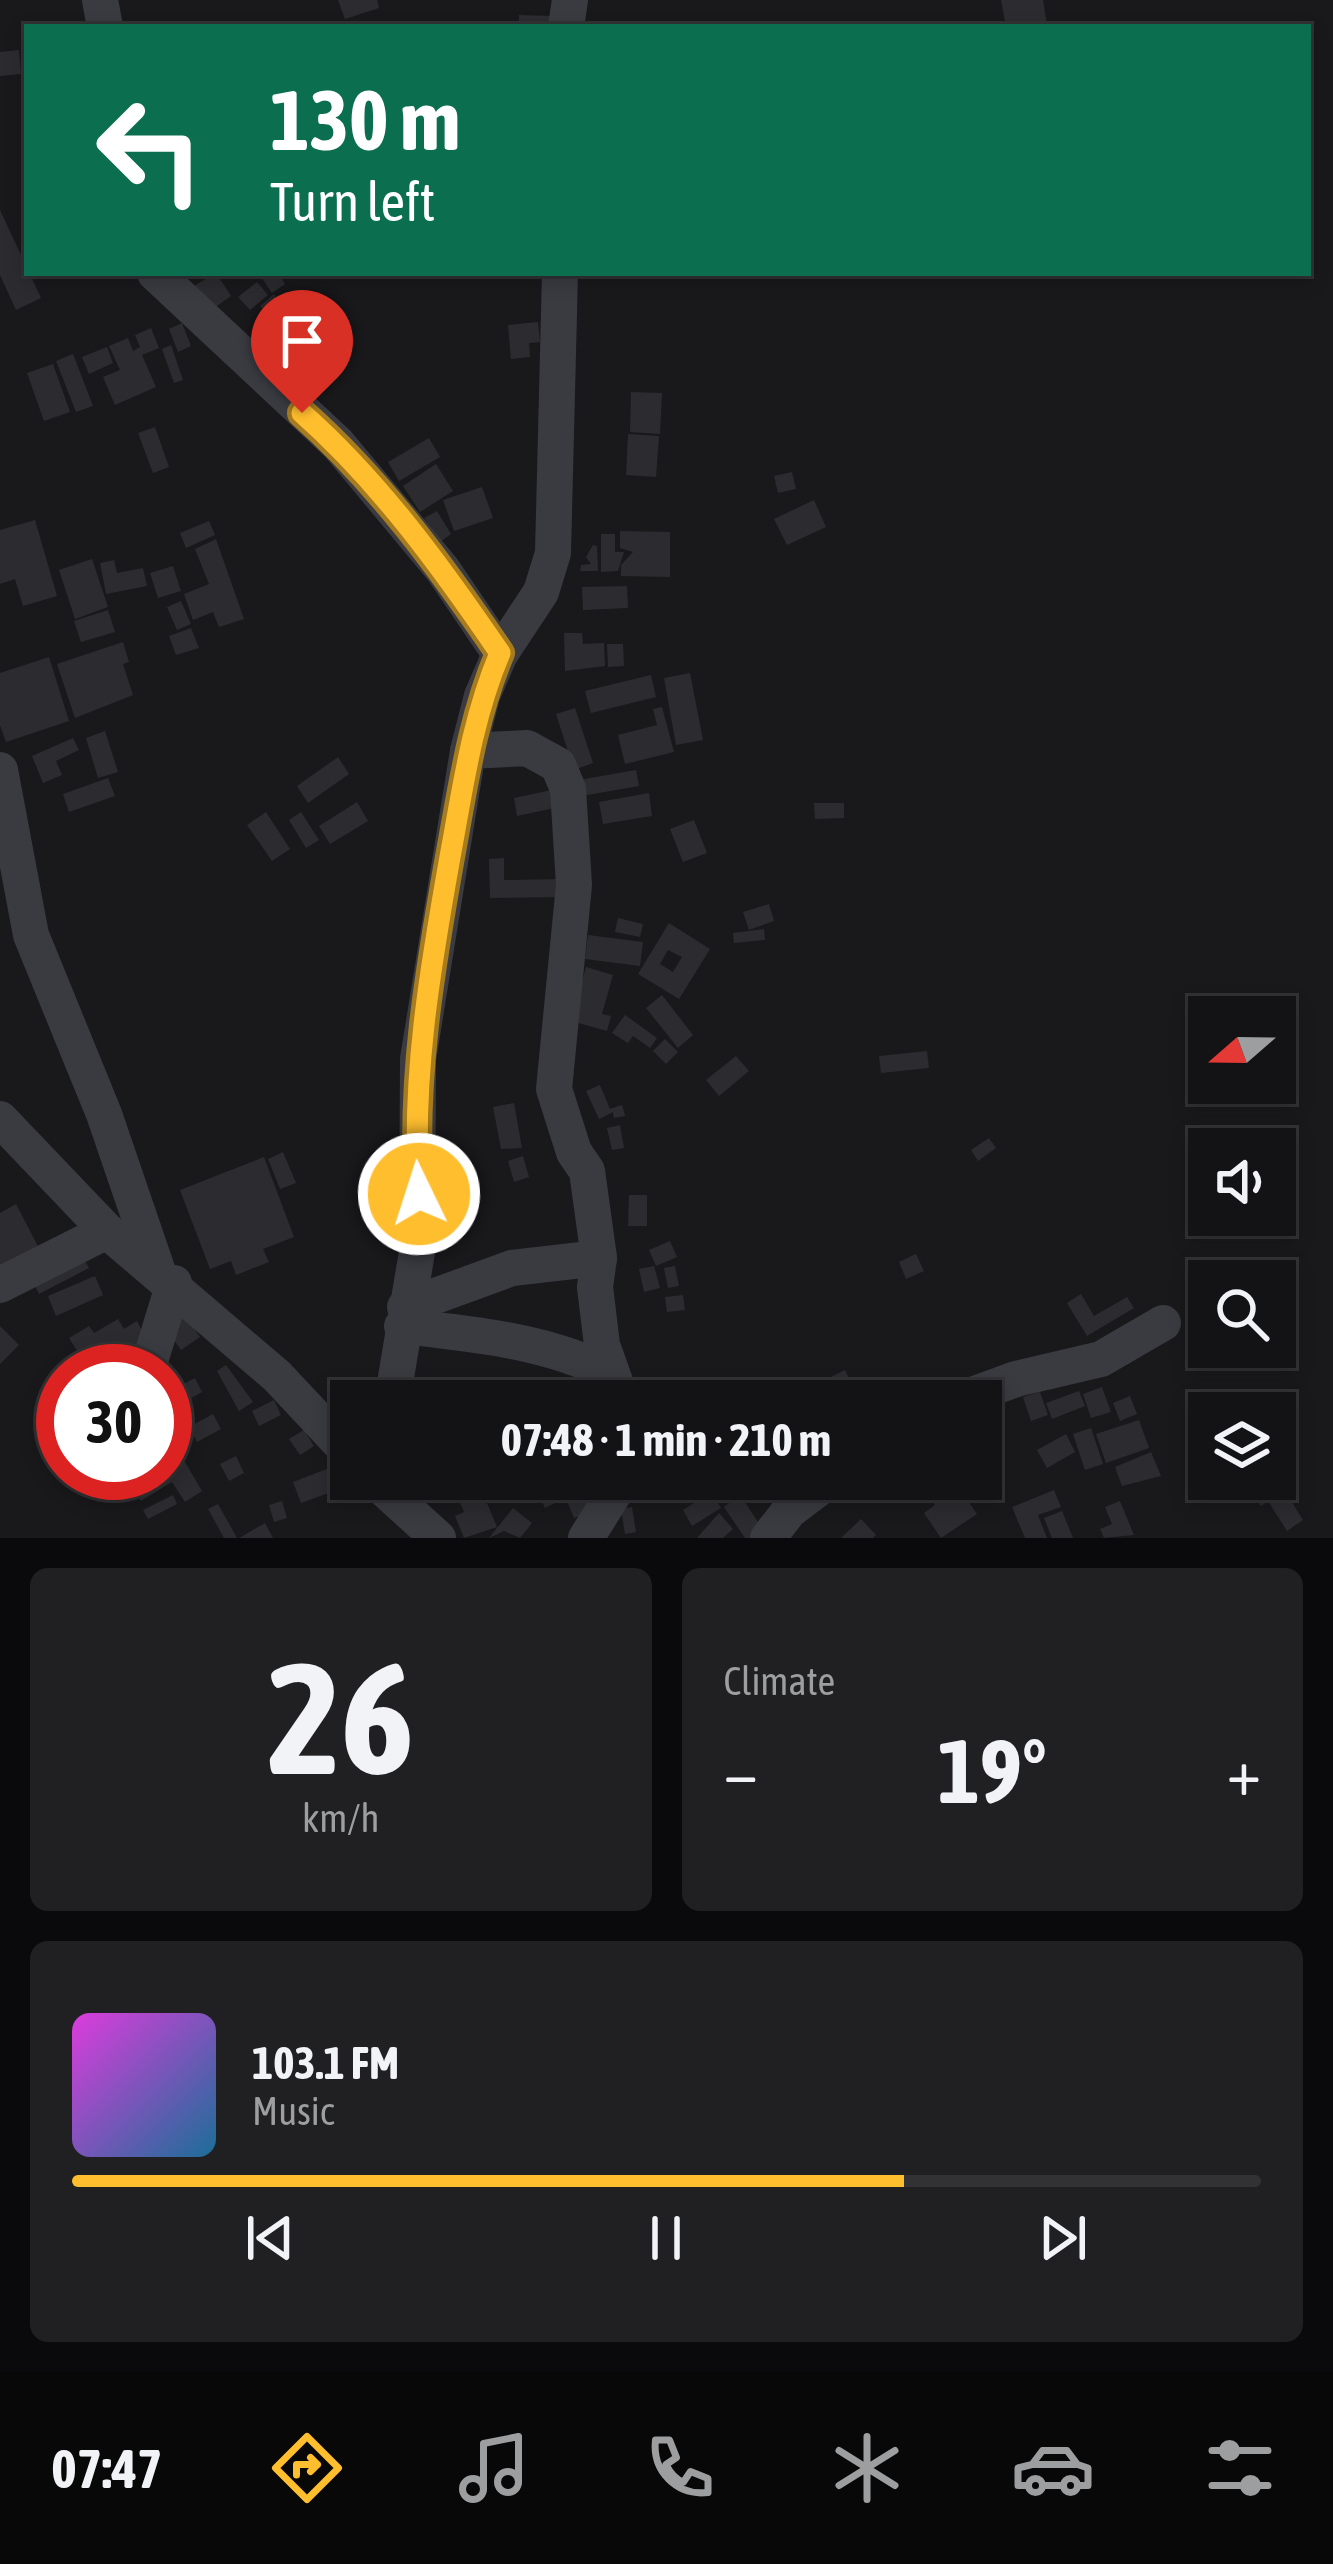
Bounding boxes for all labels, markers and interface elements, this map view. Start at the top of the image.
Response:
icon: left [72,72,228,228]
text: 130 m [270,72,460,168]
text: Turn left [270,171,435,232]
pin [251,290,353,413]
icon: arrive [269,308,335,374]
north arrow [1188,996,1296,1104]
map controls [1188,996,1296,1500]
button: sound [1188,1128,1296,1236]
position arrow [356,1131,482,1257]
button: search [1188,1260,1296,1368]
speed limit sign: 30 [36,1344,192,1500]
button: layers [1188,1392,1296,1500]
text: 07:48 · 1 min · 210 m [501,1414,831,1466]
text: 26 [267,1628,414,1807]
text: Climate [724,1659,835,1703]
text: 19° [938,1719,1047,1822]
text: − [724,1733,758,1809]
text: + [1227,1733,1261,1809]
text: km/h [302,1796,379,1840]
text: 103.1 FM [252,2037,399,2089]
text: Music [252,2089,334,2133]
icon: previous [237,2205,303,2271]
icon: pause [633,2205,699,2271]
icon: next [1030,2205,1096,2271]
icon: directions [265,2426,349,2510]
icon: music [452,2426,536,2510]
icon: phone [638,2426,722,2510]
icon: climate [825,2426,909,2510]
icon: car [1011,2426,1095,2510]
icon: filters [1198,2426,1282,2510]
text: 07:47 [51,2438,162,2499]

